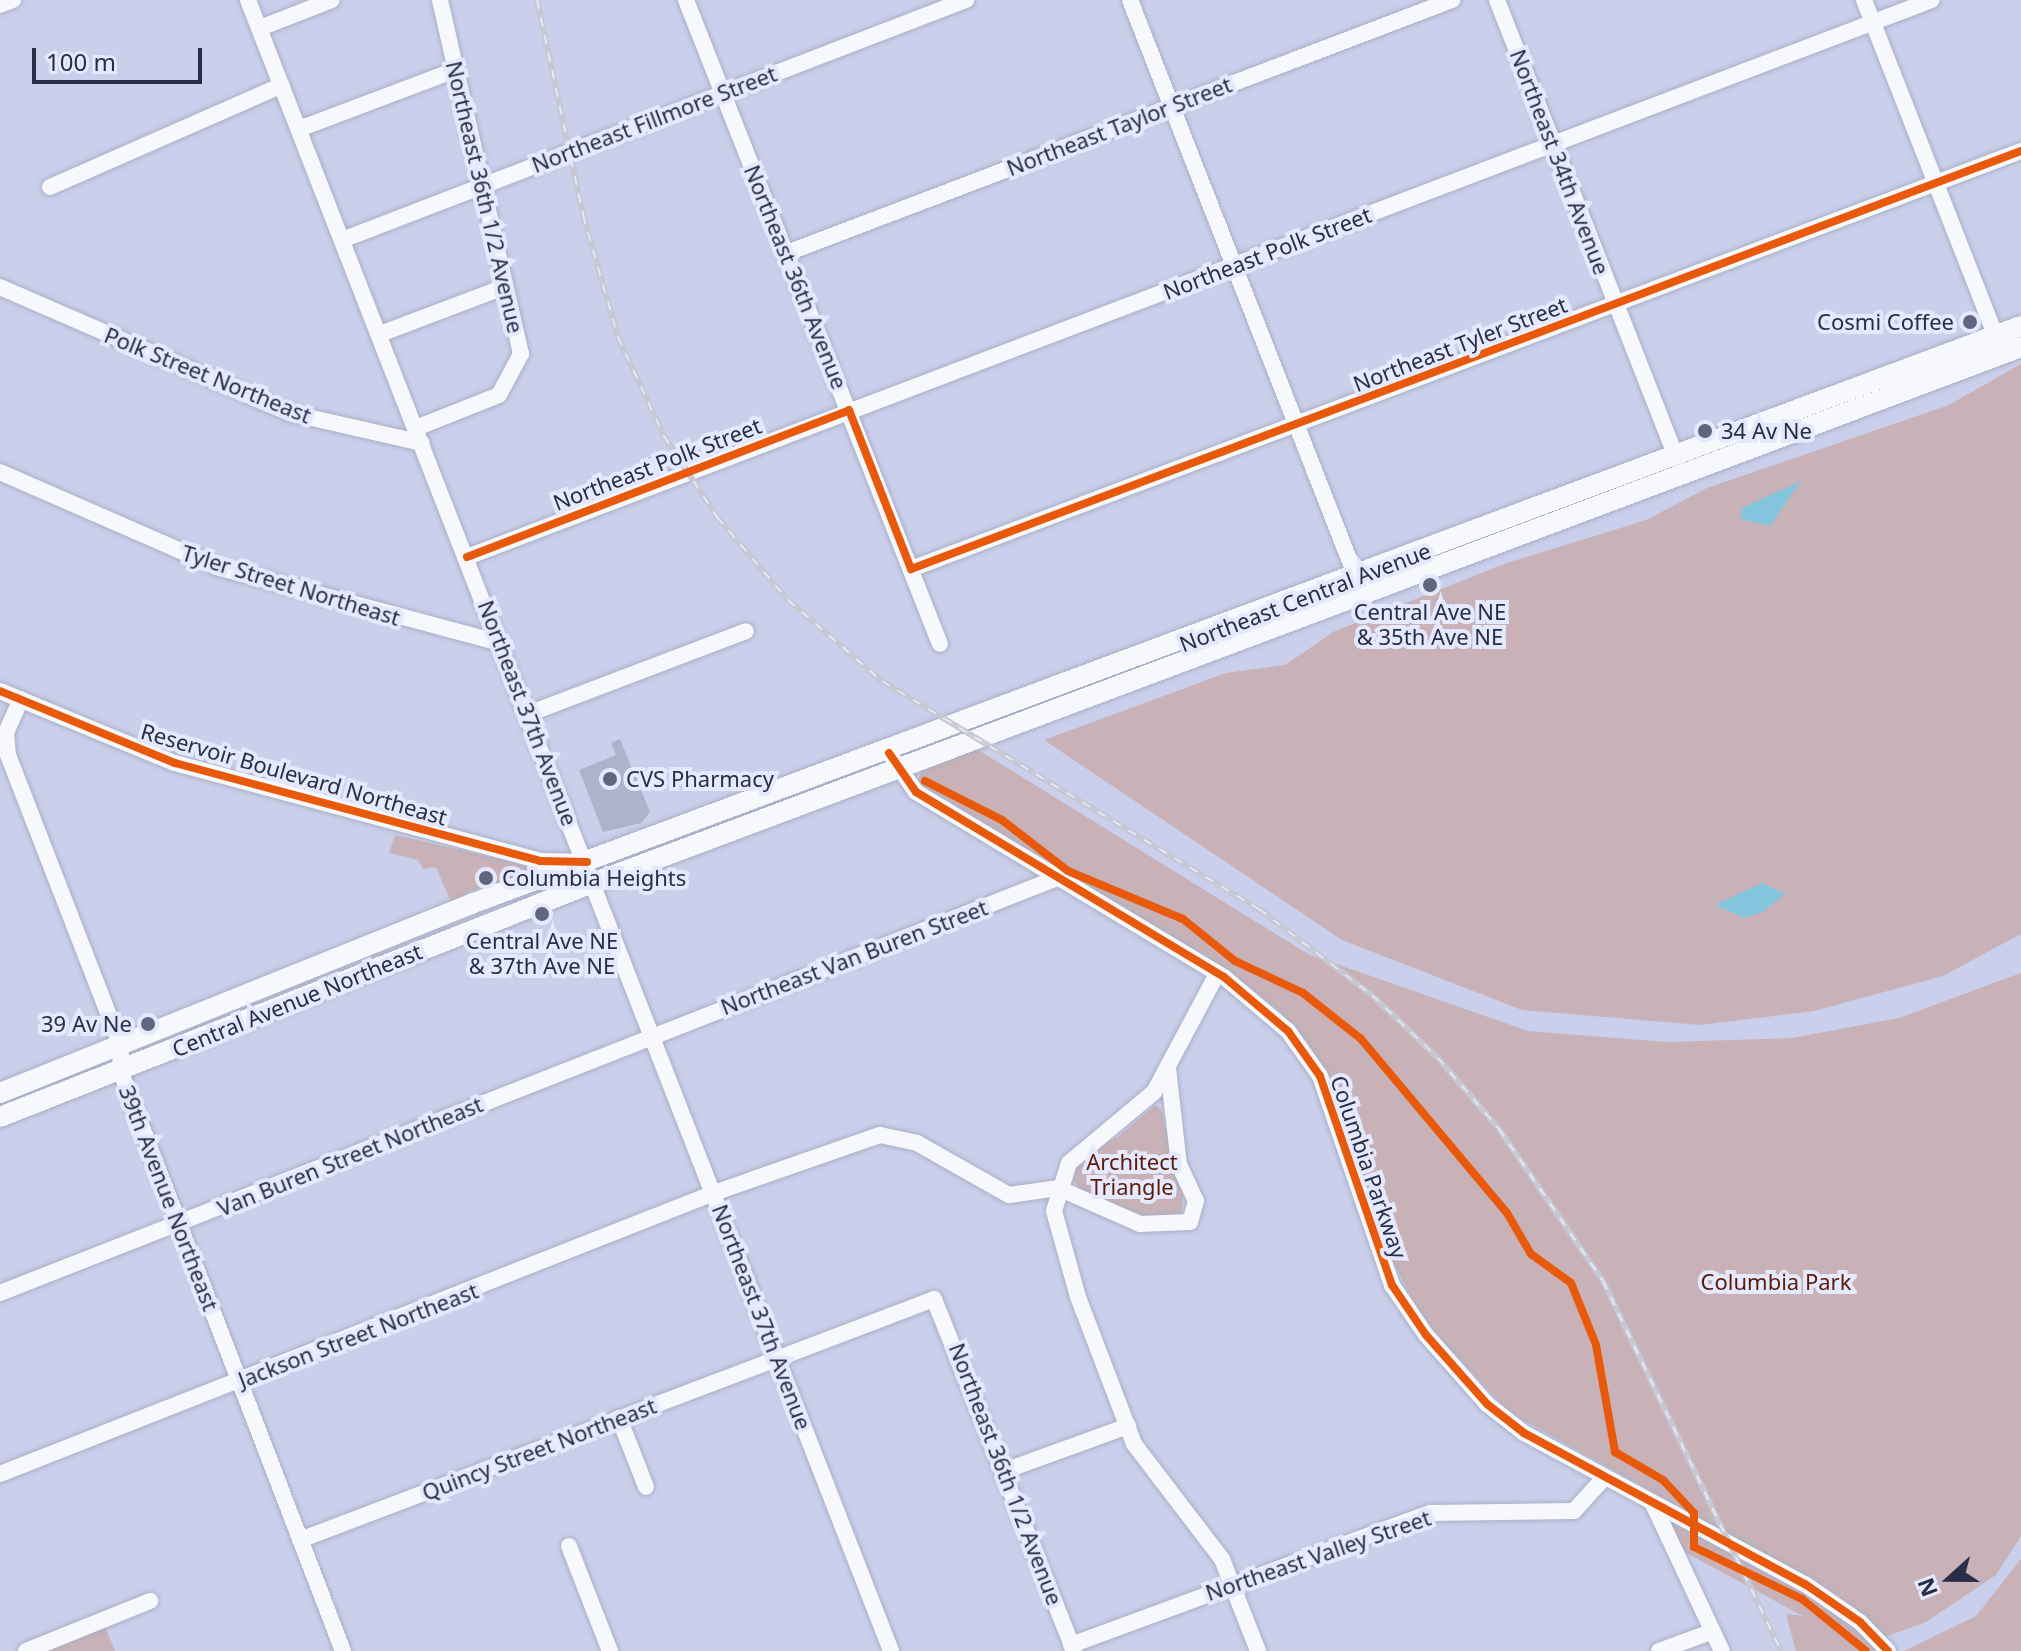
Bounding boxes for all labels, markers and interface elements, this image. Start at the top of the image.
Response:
scale bar [36,32,206,82]
text: 100 m [46,45,116,78]
street label: Northeast 34th Avenue [1505,46,1615,278]
street label: Northeast 36th 1/2 Avenue [441,58,529,336]
street label: Northeast Fillmore Street [528,60,780,178]
street label: Northeast Taylor Street [1003,71,1235,181]
street label: Northeast 36th Avenue [739,161,853,393]
street label: Northeast Polk Street [1159,201,1375,305]
street label: Northeast Tyler Street [1349,291,1571,397]
place label: Cosmi Coffee [1817,309,1954,335]
marker: Cosmi Coffee [1961,313,1979,331]
street label: Polk Street Northeast [101,321,315,429]
street label: Northeast Polk Street [549,412,765,516]
place label: 34 Av Ne [1721,418,1812,444]
marker: 34 Av Ne [1696,422,1714,440]
street label: Northeast Central Avenue [1176,537,1434,657]
street label: Tyler Street Northeast [179,539,403,631]
marker: Central Ave NE & 35th Ave NE [1421,576,1439,594]
street label: Northeast 37th Avenue [473,597,583,829]
place label: Central Ave NE & 35th Ave NE [1354,598,1506,650]
street label: Reservoir Boulevard Northeast [138,718,450,830]
place label: CVS Pharmacy [626,766,774,792]
marker: CVS Pharmacy [601,770,619,788]
place label: Columbia Heights [502,865,686,891]
marker: Columbia Heights [477,869,495,887]
street label: Northeast Van Buren Street [717,894,991,1020]
marker: Central Ave NE & 37th Ave NE [533,905,551,923]
place label: Central Ave NE & 37th Ave NE [466,927,618,978]
street label: Central Avenue Northeast [168,938,426,1062]
place label: 39 Av Ne [41,1011,132,1037]
marker: 39 Av Ne [139,1015,157,1033]
street label: Columbia Parkway [1325,1072,1413,1262]
street label: 39th Avenue Northeast [114,1082,224,1314]
street label: Van Buren Street Northeast [214,1091,486,1221]
park label: Architect Triangle [1086,1148,1178,1200]
street label: Northeast 37th Avenue [707,1201,817,1433]
park label: Columbia Park [1701,1269,1851,1295]
street label: Jackson Street Northeast [234,1277,482,1393]
street label: Northeast 36th 1/2 Avenue [944,1339,1068,1609]
street label: Quincy Street Northeast [418,1392,660,1506]
street label: Northeast Valley Street [1202,1504,1434,1606]
north arrow [1909,1539,1989,1619]
text: N [1909,1574,1944,1601]

